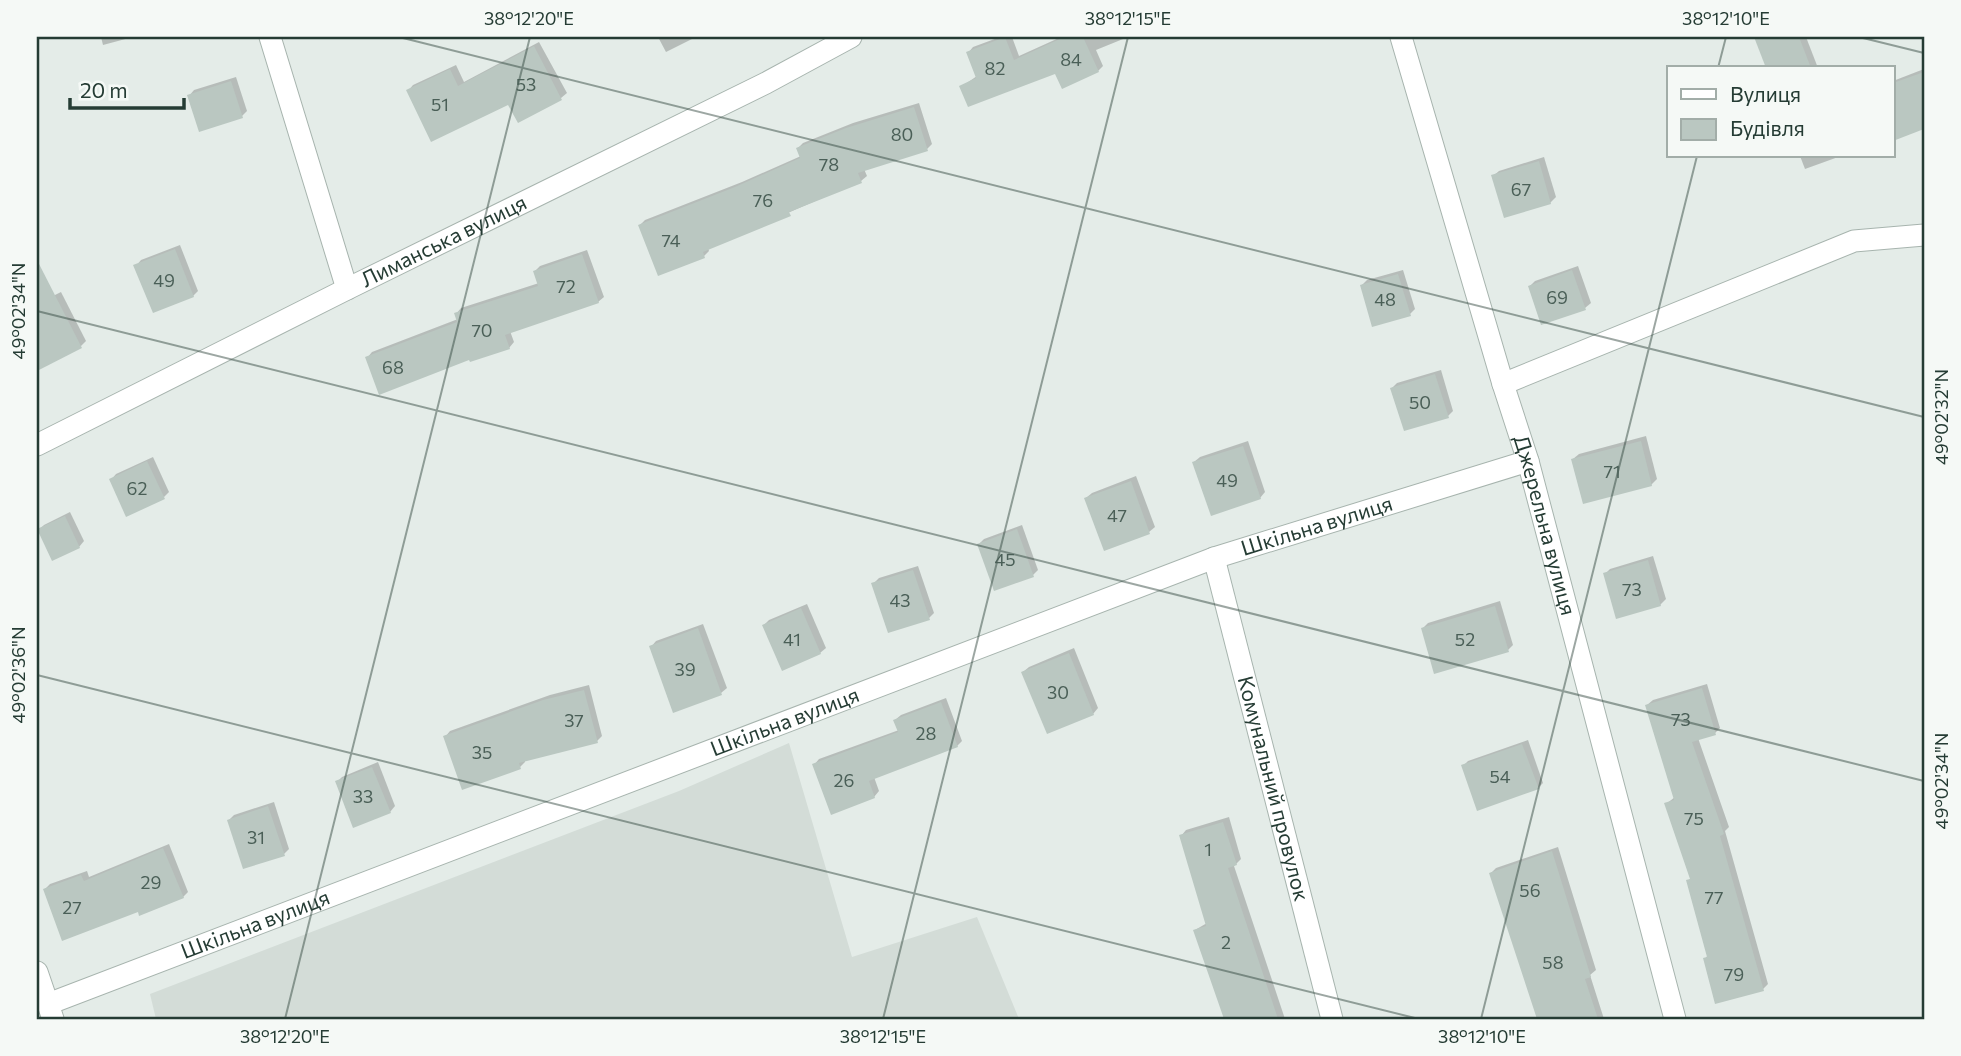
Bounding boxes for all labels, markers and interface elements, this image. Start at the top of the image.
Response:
text: 38°12'20"E [484,7,574,29]
text: 38°12'15"E [1085,7,1171,29]
text: 38°12'10"E [1682,7,1770,29]
house number: 84 [1060,48,1082,70]
house number: 82 [985,57,1005,79]
scale bar [70,66,184,110]
legend [1667,66,1895,158]
house number: 53 [516,73,536,95]
text: 20 m [80,77,128,102]
text: Вулиця [1730,81,1801,106]
house number: 51 [431,93,449,115]
text: Будівля [1730,115,1805,140]
house number: 80 [891,123,913,145]
house number: 78 [819,153,839,175]
house number: 67 [1511,178,1531,200]
street label: Лиманська вулиця [356,189,530,291]
house number: 76 [753,189,773,211]
house number: 74 [661,229,681,251]
text: 49°02'34"N [7,263,29,359]
house number: 49 [153,269,175,291]
house number: 72 [556,275,576,297]
house number: 69 [1546,286,1568,308]
house number: 48 [1374,288,1396,310]
house number: 70 [471,319,493,341]
house number: 68 [382,356,404,378]
text: 49°02'32"N [1930,369,1952,465]
house number: 50 [1409,391,1431,413]
street label: Джерельна вулиця [1509,432,1582,618]
house number: 71 [1603,460,1621,482]
house number: 49 [1216,469,1238,491]
house number: 62 [127,477,147,499]
street label: Шкільна вулиця [1238,490,1395,560]
house number: 47 [1107,504,1127,526]
house number: 45 [994,548,1016,570]
house number: 73 [1622,578,1642,600]
house number: 43 [889,589,911,611]
text: 49°02'36"N [7,627,29,723]
house number: 41 [783,628,801,650]
house number: 52 [1455,628,1475,650]
house number: 39 [674,658,696,680]
street label: Комунальний провулок [1234,673,1315,903]
street label: Шкільна вулиця [707,681,862,760]
house number: 30 [1047,681,1069,703]
house number: 73 [1671,708,1691,730]
house number: 37 [564,709,584,731]
house number: 28 [916,722,937,744]
text: 49°02'34"N [1930,733,1952,829]
house number: 35 [472,741,492,763]
house number: 54 [1489,765,1511,787]
house number: 26 [834,769,854,791]
house number: 33 [353,785,373,807]
house number: 75 [1684,807,1704,829]
house number: 31 [247,826,265,848]
house number: 1 [1204,838,1212,860]
house number: 29 [141,871,161,893]
house number: 56 [1519,879,1541,901]
street label: Шкільна вулиця [177,884,333,963]
house number: 77 [1704,886,1724,908]
house number: 27 [62,896,82,918]
house number: 2 [1221,931,1231,953]
house number: 58 [1542,951,1564,973]
house number: 79 [1724,963,1744,985]
text: 38°12'20"E [240,1025,330,1047]
text: 38°12'15"E [840,1025,926,1047]
text: 38°12'10"E [1438,1025,1526,1047]

